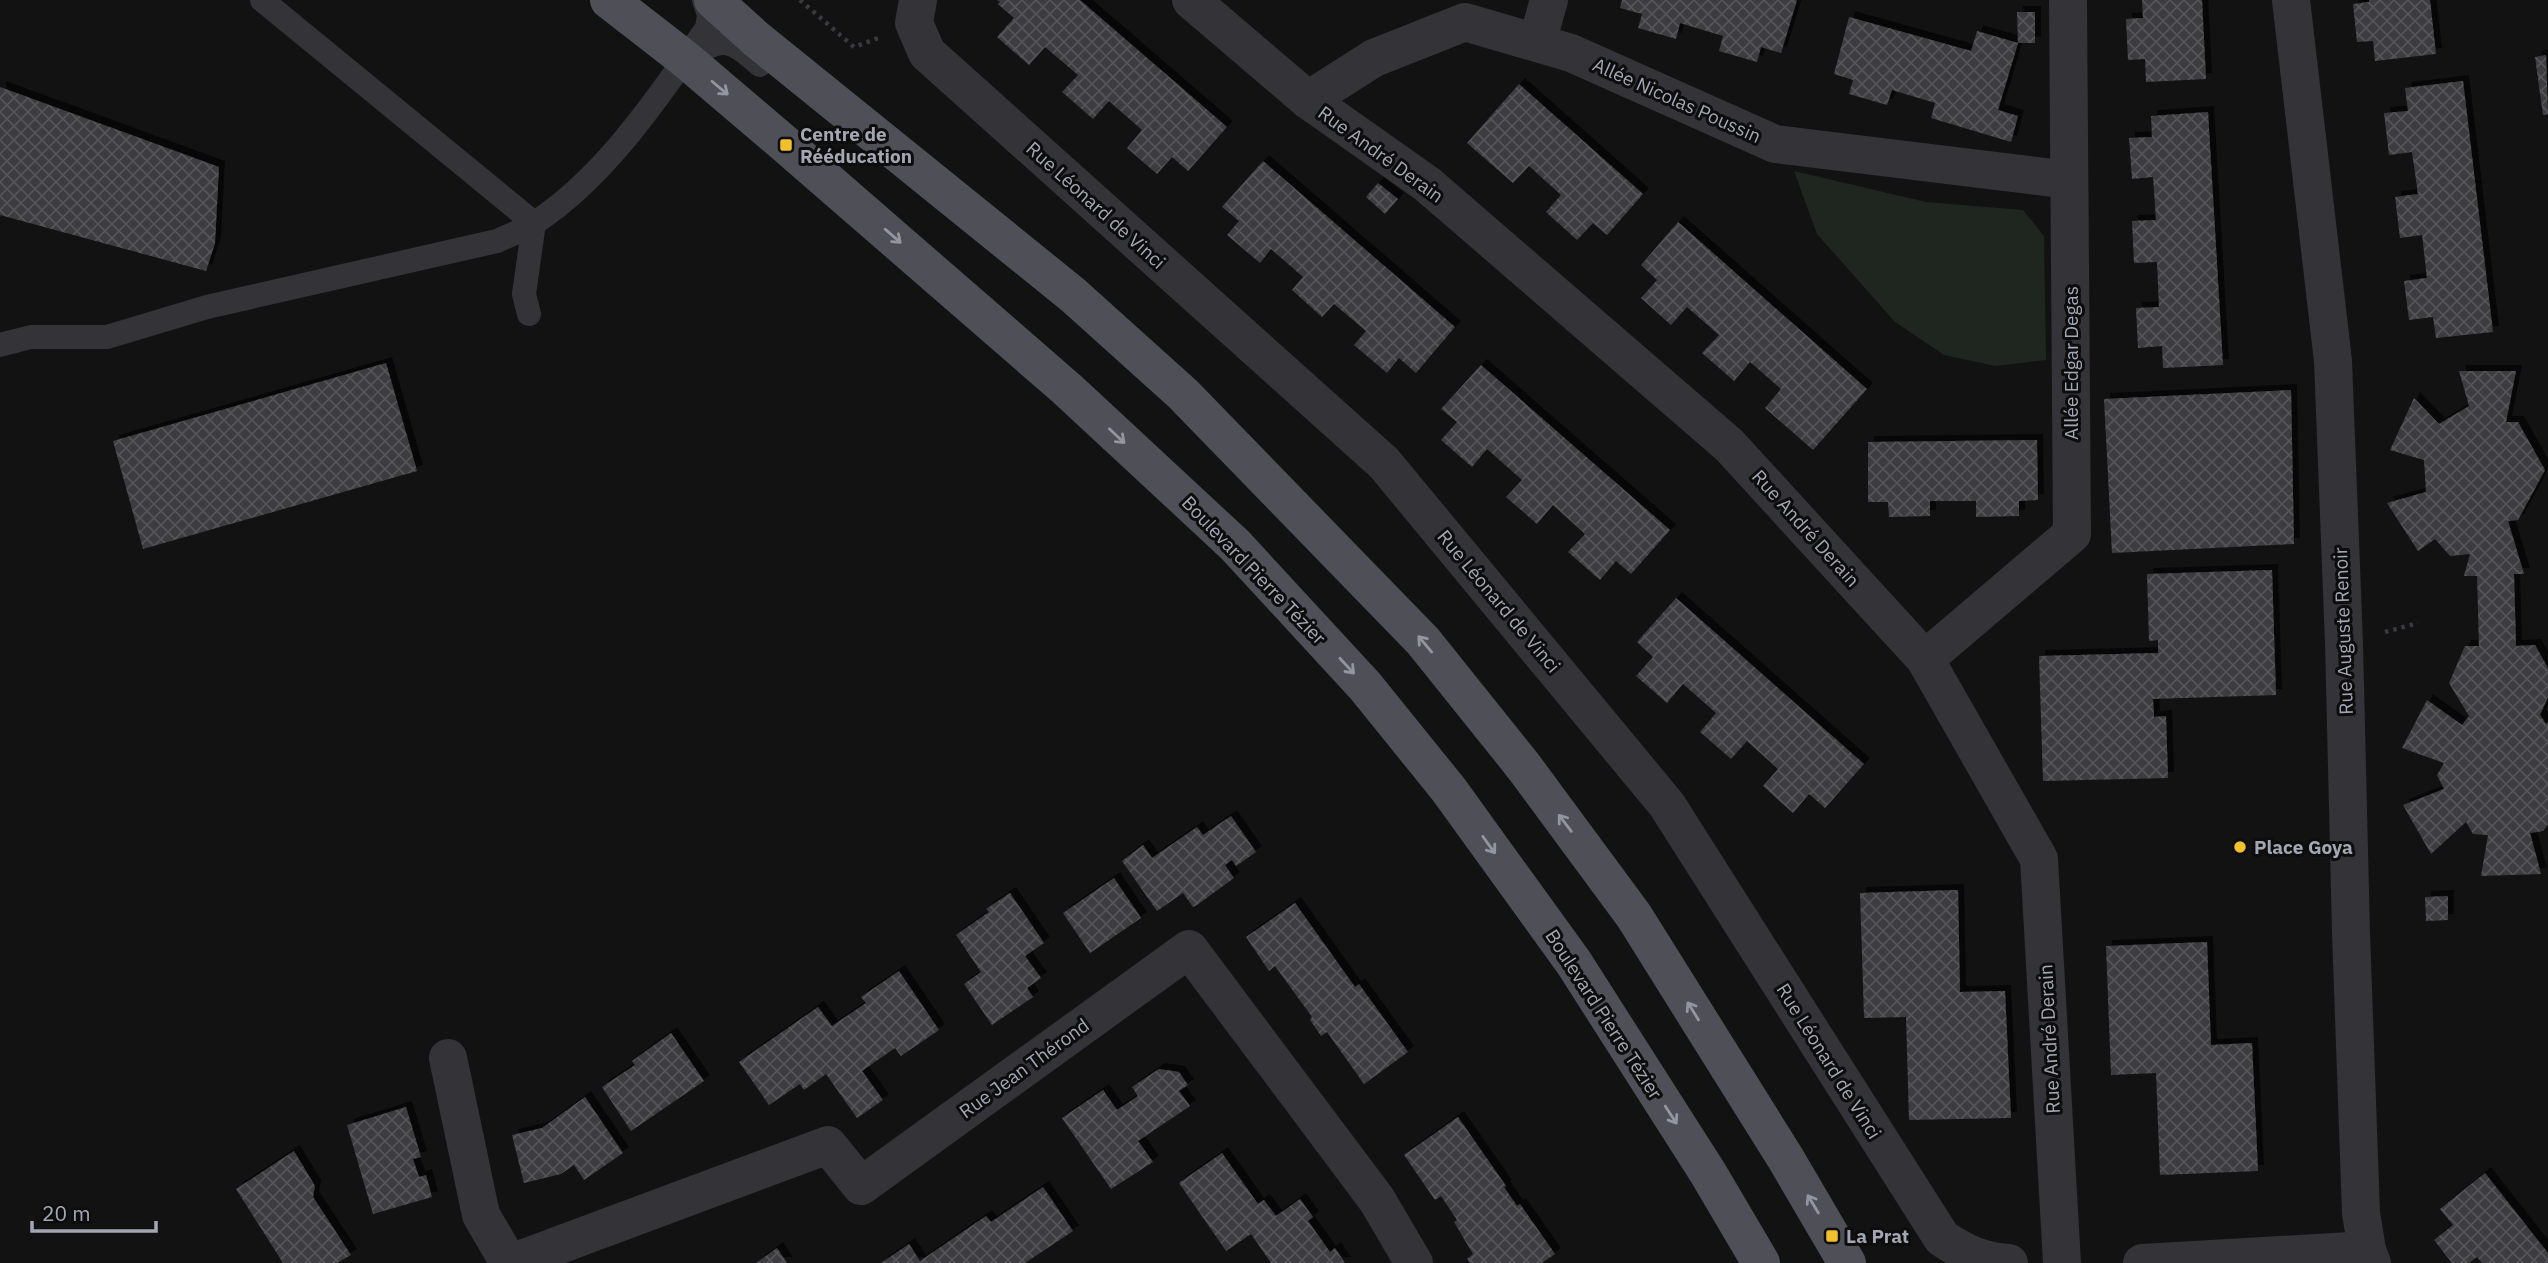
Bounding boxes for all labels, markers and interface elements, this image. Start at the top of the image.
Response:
street label: Allée Nicolas Poussin [1589,52,1765,148]
one-way arrow [710,81,728,96]
street label: Rue André Derain [1314,100,1448,208]
place label: Centre de Rééducation [800,122,912,168]
street label: Rue Léonard de Vinci [1021,136,1171,274]
marker: Centre de Rééducation [778,137,794,153]
one-way arrow [883,228,901,244]
street label: Allée Edgar Degas [2059,286,2083,440]
one-way arrow [1108,427,1125,444]
street label: Rue André Derain [1747,464,1865,592]
street label: Boulevard Pierre Tézier [1177,491,1331,649]
street label: Rue Léonard de Vinci [1432,525,1566,677]
street label: Rue Auguste Renoir [2328,547,2358,715]
one-way arrow [1417,635,1433,653]
one-way arrow [1338,657,1355,674]
one-way arrow [1558,814,1572,833]
one-way arrow [1481,835,1496,854]
place label: Place Goya [2254,835,2353,859]
marker: Place Goya [2232,839,2248,855]
street label: Boulevard Pierre Tézier [1540,925,1668,1103]
street label: Rue André Derain [2033,964,2065,1114]
street label: Rue Léonard de Vinci [1771,979,1887,1143]
one-way arrow [1686,1001,1700,1021]
street label: Rue Jean Thérond [954,1013,1094,1123]
one-way arrow [1664,1104,1678,1124]
scale bar [32,1190,156,1234]
one-way arrow [1806,1195,1820,1215]
text: 20 m [42,1199,91,1227]
place label: La Prat [1846,1224,1909,1248]
marker: La Prat [1824,1228,1840,1244]

